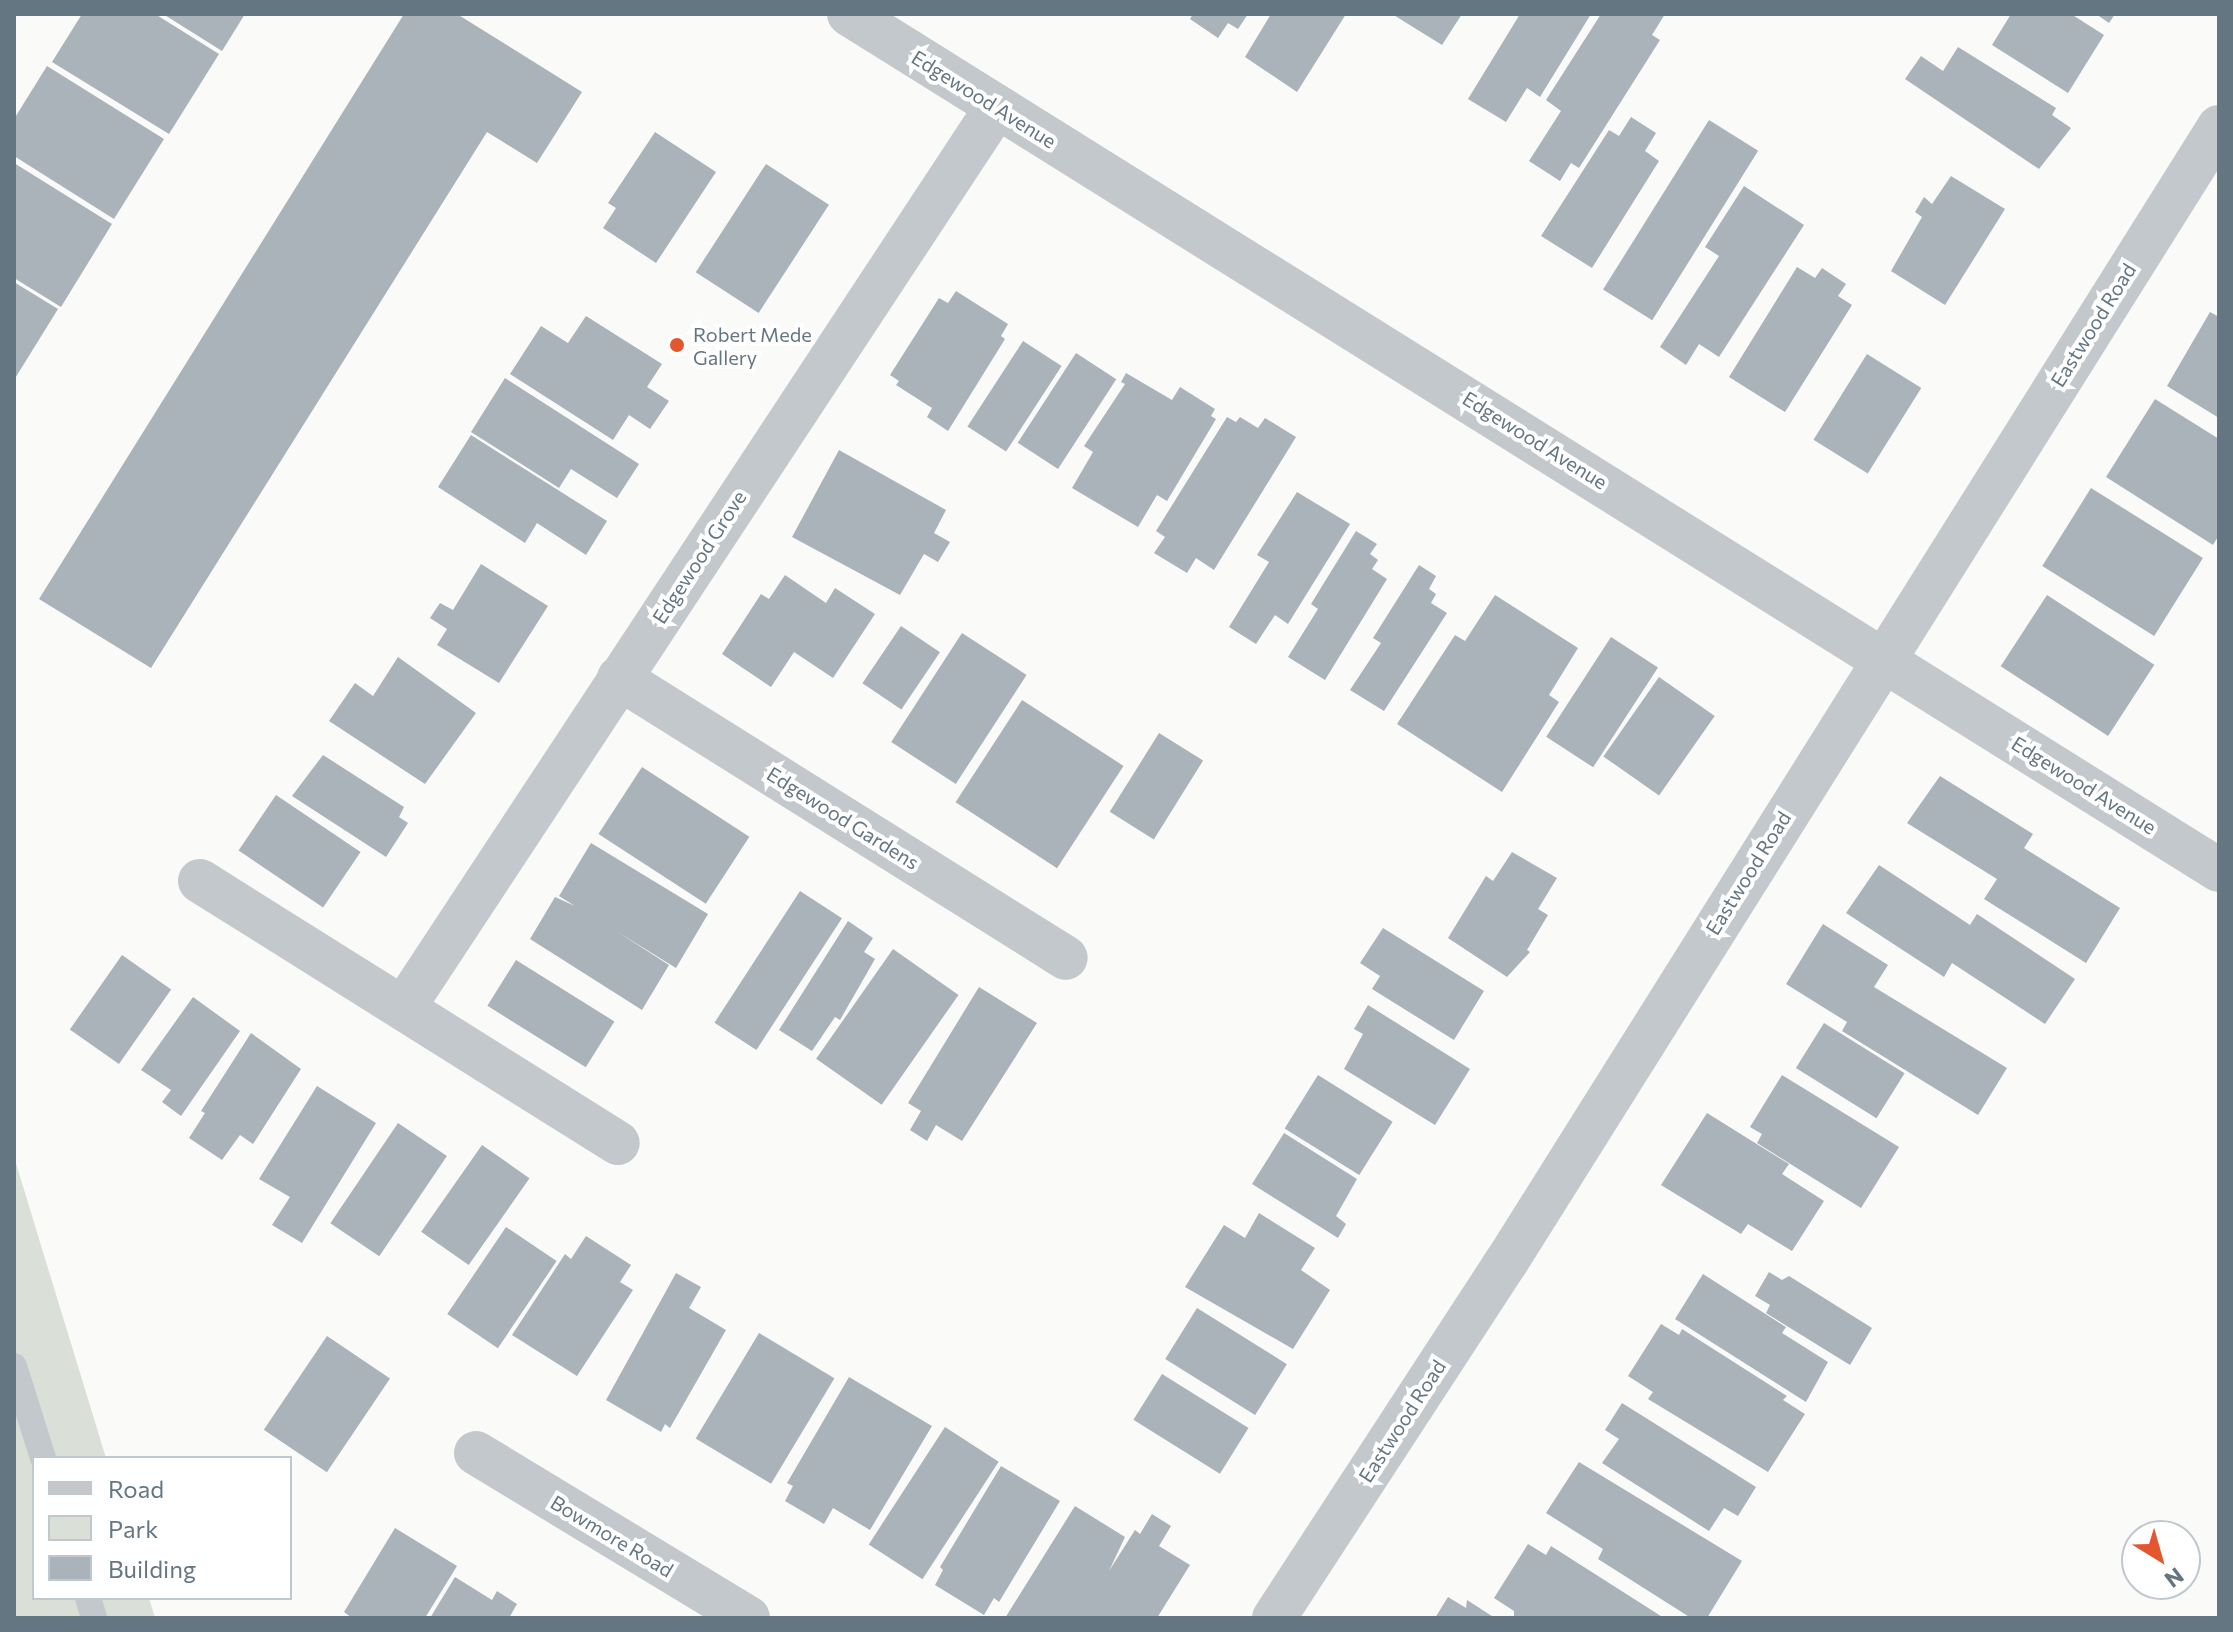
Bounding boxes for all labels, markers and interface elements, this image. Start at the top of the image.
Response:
street label: Edgewood Avenue [907,45,1061,153]
street label: Eastwood Road [2045,259,2141,391]
place label: Robert Mede Gallery [693,322,812,369]
marker: Robert Mede Gallery [668,336,686,354]
street label: Edgewood Avenue [1458,386,1612,494]
street label: Edgewood Grove [647,486,751,628]
street label: Edgewood Avenue [2007,731,2161,839]
street label: Edgewood Gardens [763,762,923,874]
street label: Eastwood Road [1700,807,1796,939]
street label: Eastwood Road [1353,1355,1451,1487]
legend [32,1456,292,1600]
text: Road [108,1474,164,1503]
street label: Bowmore Road [546,1490,678,1582]
text: Park [108,1514,158,1543]
north arrow [2121,1520,2201,1600]
text: Building [108,1554,196,1583]
text: N [2160,1562,2189,1594]

